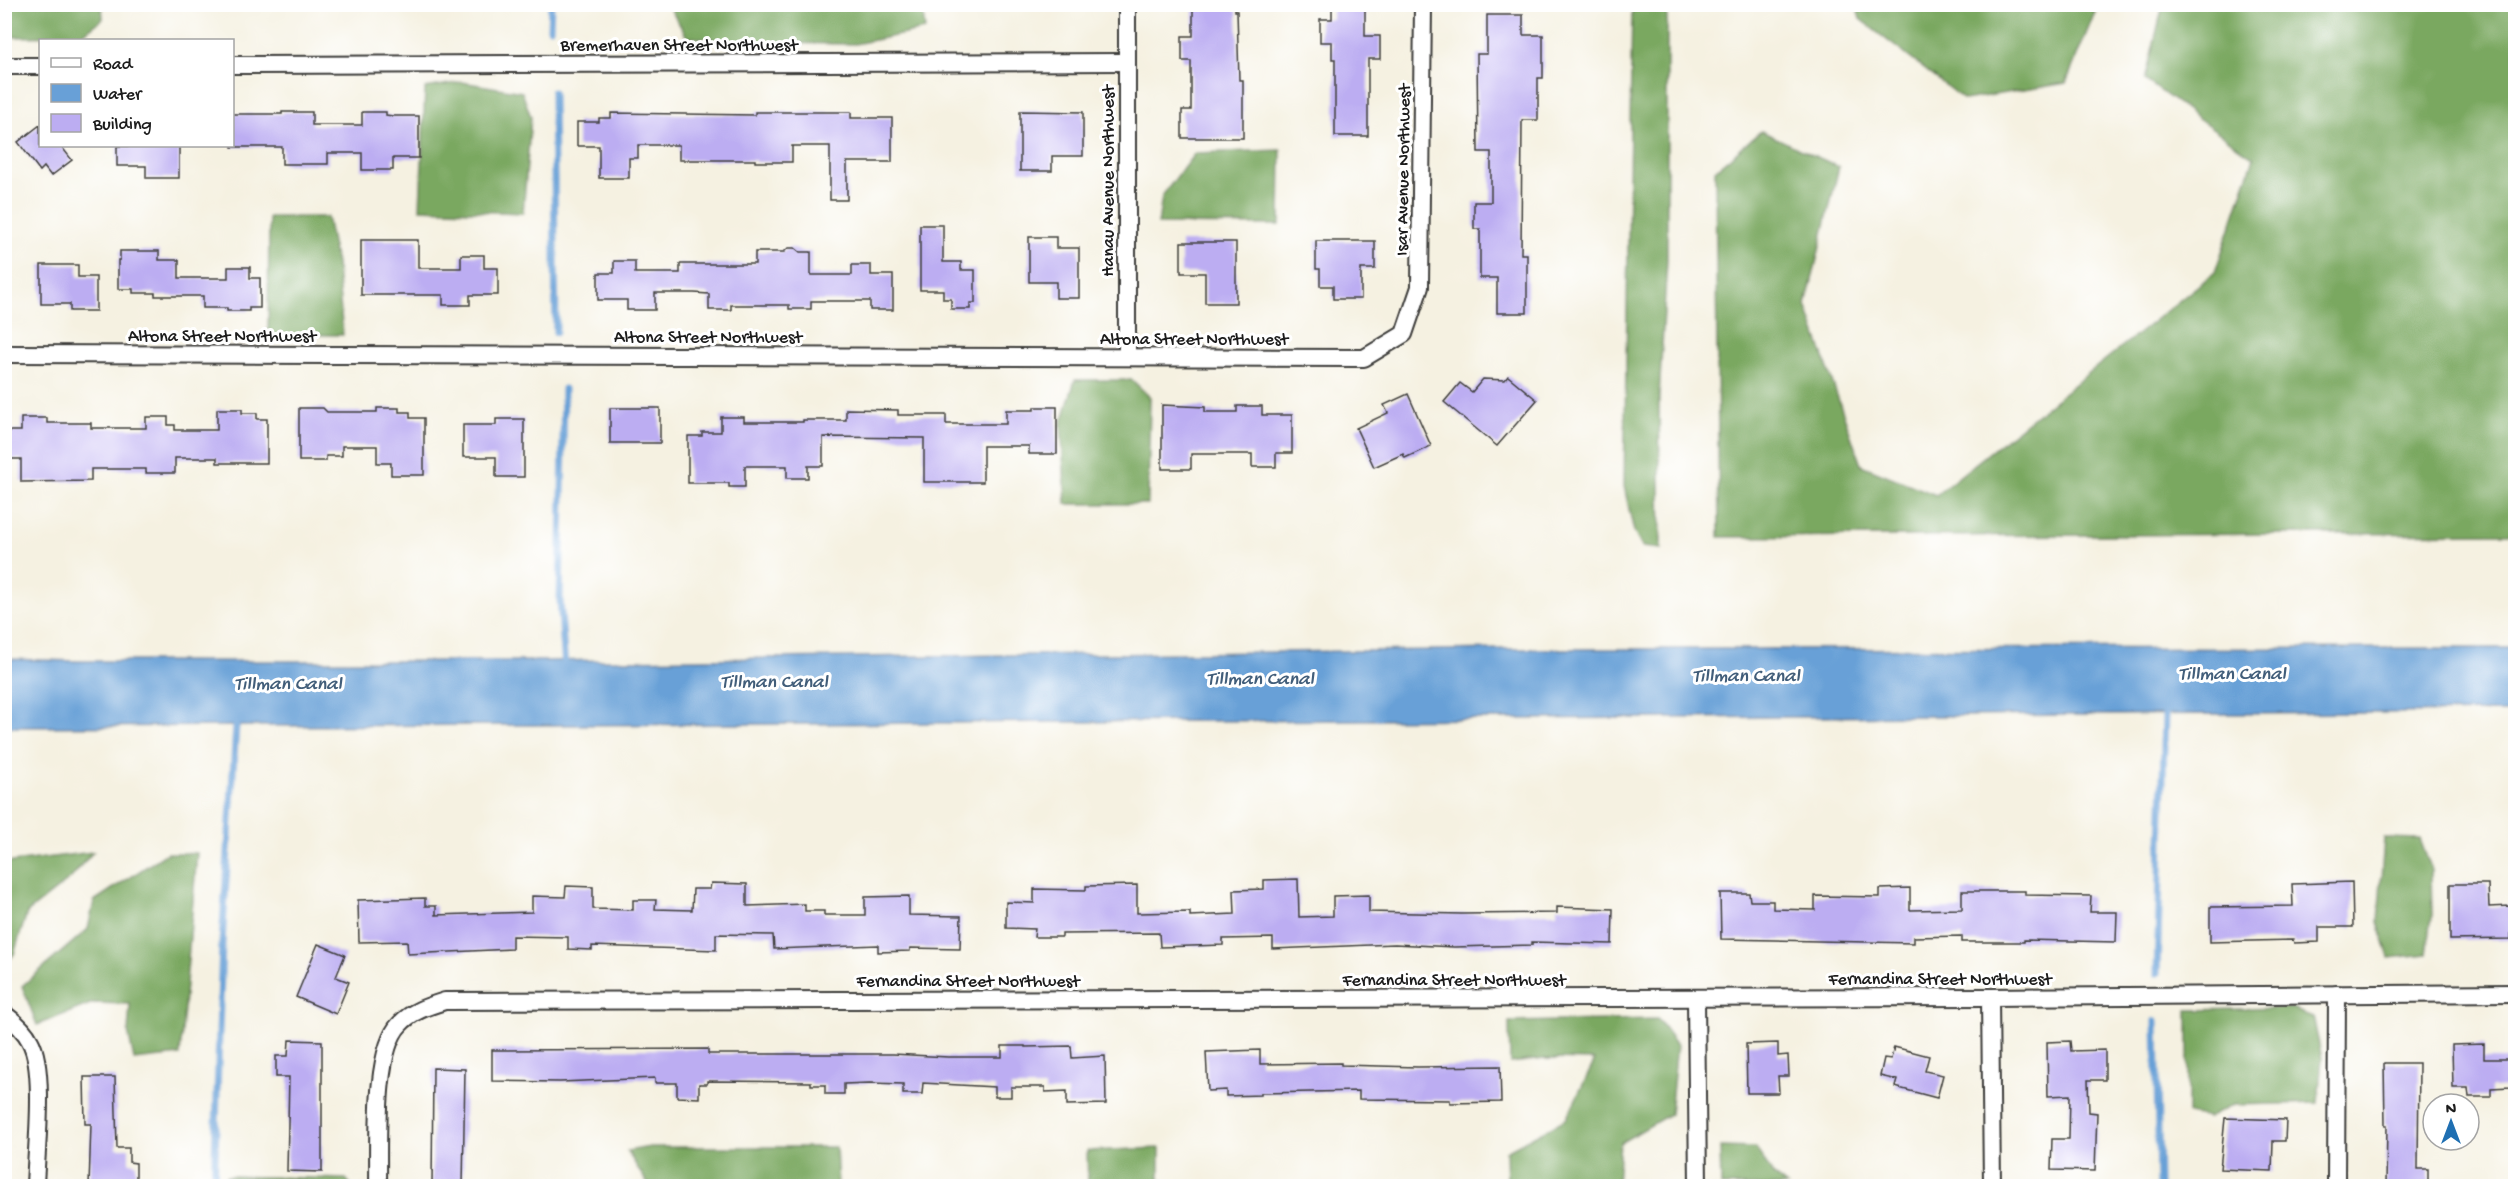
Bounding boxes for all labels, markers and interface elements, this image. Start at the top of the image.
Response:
street label: Bremerhaven Street Northwest [560,36,799,57]
legend [39,39,234,147]
text: Road [93,55,134,76]
street label: Isar Avenue Northwest [1393,82,1417,256]
street label: Hanau Avenue Northwest [1099,84,1120,277]
text: Water [93,85,143,106]
text: Building [92,115,152,136]
street label: Altona Street Northwest [128,327,318,348]
street label: Altona Street Northwest [614,328,804,349]
street label: Altona Street Northwest [1100,330,1290,351]
water label: Tillman Canal [2178,664,2287,687]
water label: Tillman Canal [1692,666,1801,689]
water label: Tillman Canal [1206,669,1315,692]
water label: Tillman Canal [720,672,829,695]
water label: Tillman Canal [234,674,343,697]
street label: Fernandina Street Northwest [1827,970,2053,991]
street label: Fernandina Street Northwest [1341,971,1567,992]
street label: Fernandina Street Northwest [855,972,1081,993]
north arrow [2421,1092,2481,1152]
text: N [2446,1101,2457,1120]

